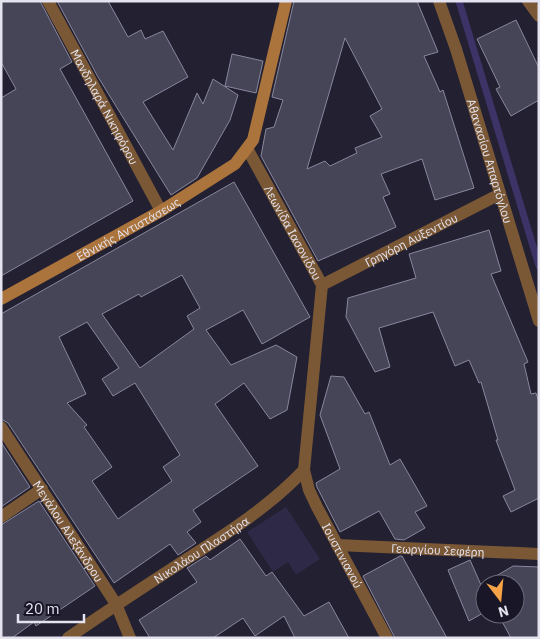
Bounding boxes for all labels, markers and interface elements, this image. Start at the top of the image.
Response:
street label: Μανδηλαρά Νικηφόρου [68,46,142,167]
street label: Αθανασίου Απαρτόγλου [464,97,516,225]
street label: Λεωνίδα Ιασονίδου [261,182,325,282]
street label: Εθνικής Αντιστάσεως [73,194,183,264]
street label: Γρηγόρη Αυξεντίου [362,210,460,269]
street label: Μεγάλου Αλεξάνδρου [30,477,107,585]
street label: Νικολάου Πλαστήρα [151,512,252,586]
street label: Ιουστινιανού [319,520,366,590]
street label: Γεωργίου Σεφέρη [391,540,485,559]
north arrow [475,574,525,624]
scale bar [18,592,84,624]
text: 20 m [25,599,60,618]
text: N [496,601,511,622]

